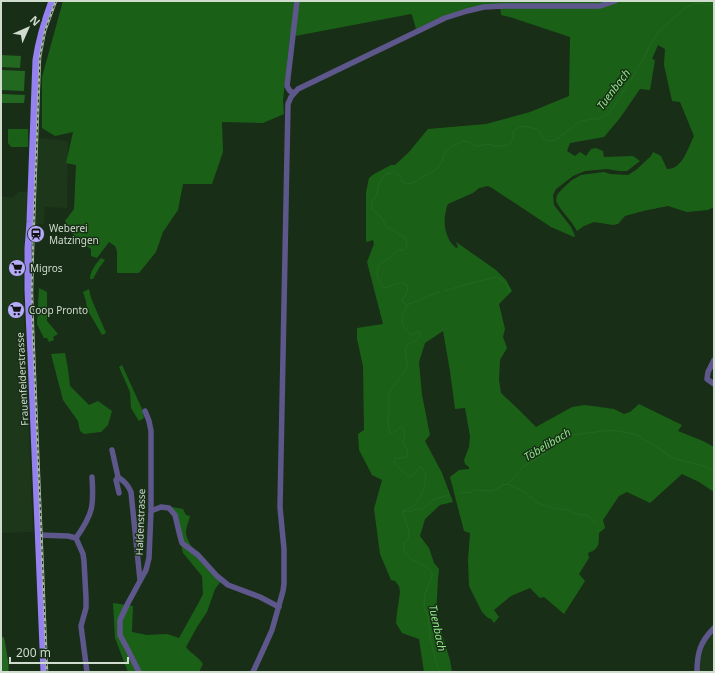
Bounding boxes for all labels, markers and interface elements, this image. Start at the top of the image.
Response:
north arrow [8,8,48,48]
text: N [27,12,44,29]
water label: Tuenbach [593,66,633,112]
place label: Weberei Matzingen [49,221,99,247]
station icon: Weberei Matzingen [26,224,46,244]
supermarket icon: Migros [7,258,27,278]
place label: Migros [30,261,63,275]
supermarket icon: Coop Pronto [6,300,26,320]
place label: Coop Pronto [29,303,88,317]
street label: Frauenfelderstrasse [13,332,31,426]
water label: Töbelibach [521,424,573,464]
street label: Haldenstrasse [132,488,148,556]
water label: Tuenbach [426,603,450,653]
scale bar [10,639,128,665]
text: 200 m [16,644,51,661]

